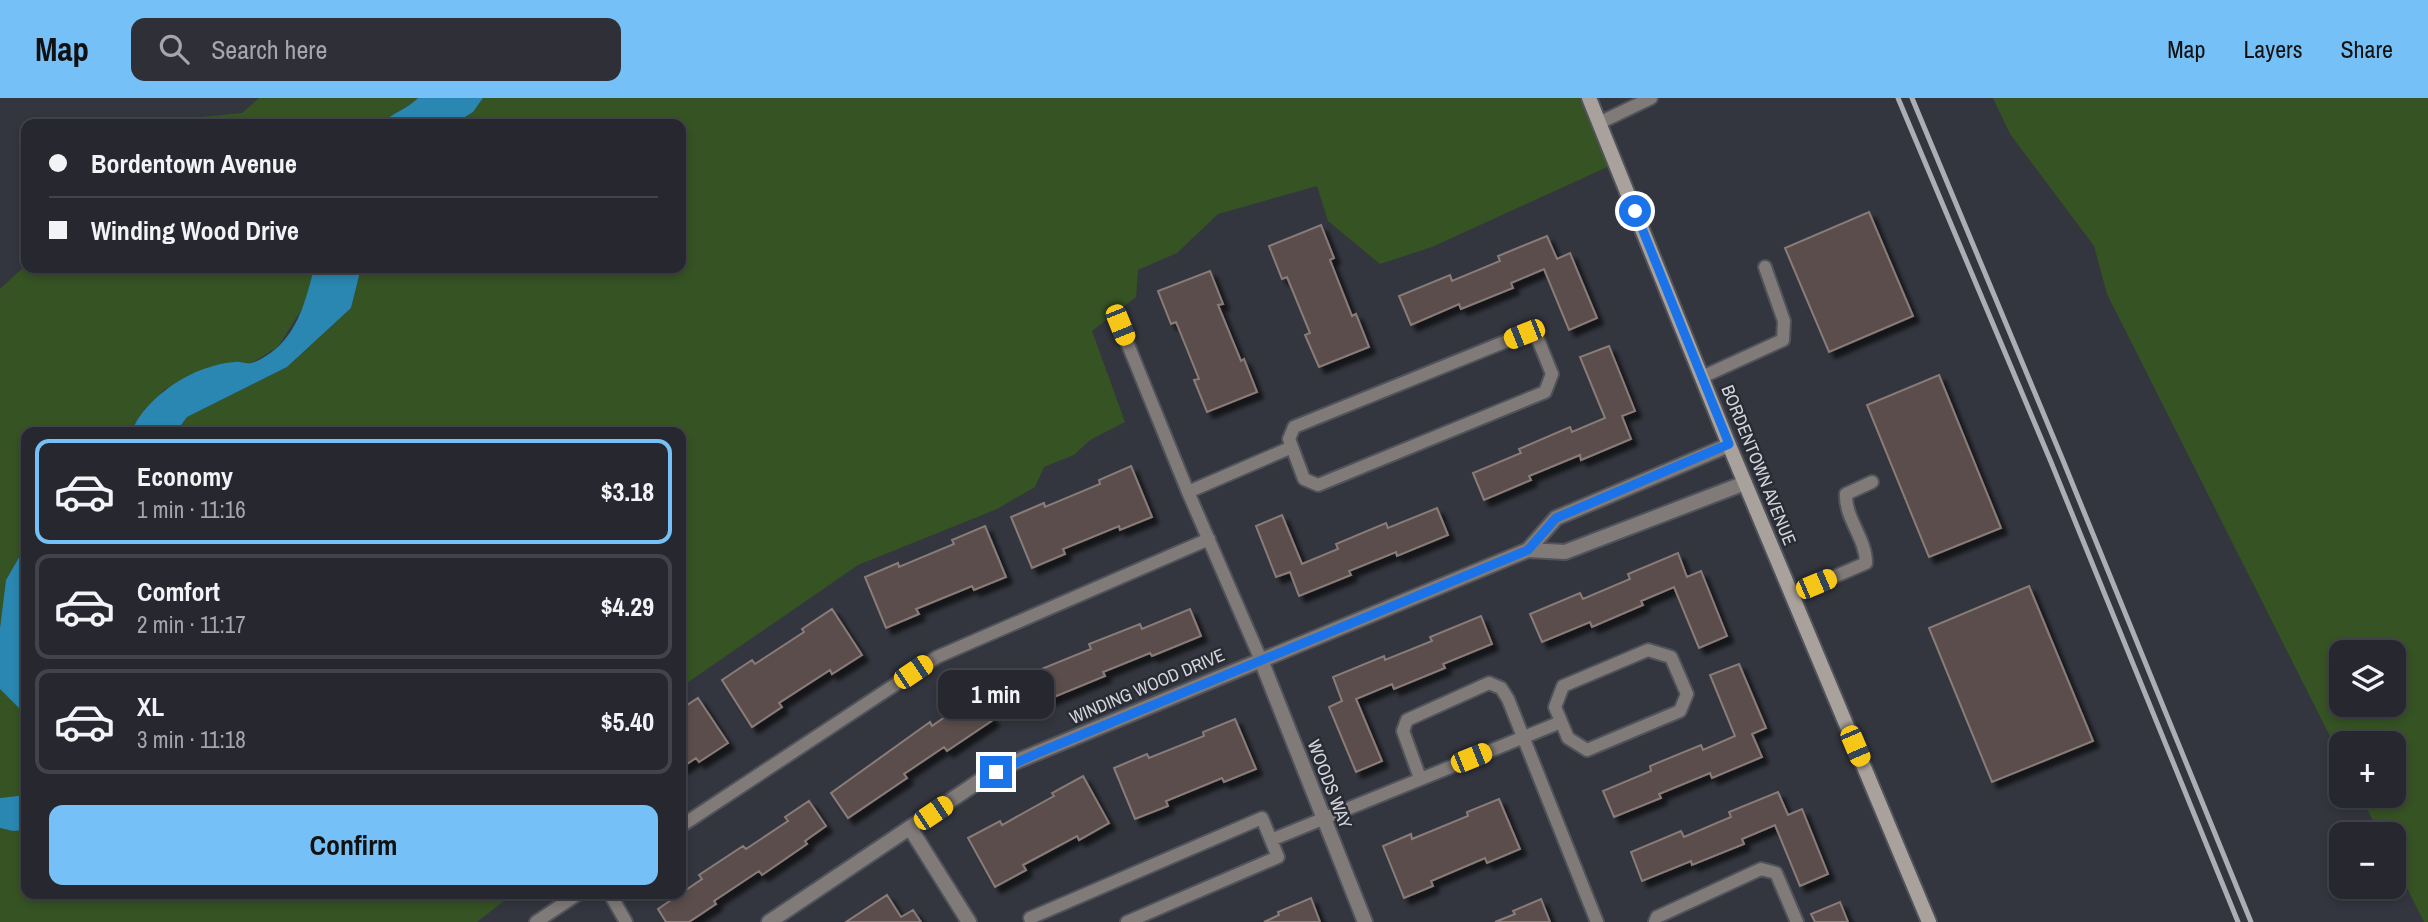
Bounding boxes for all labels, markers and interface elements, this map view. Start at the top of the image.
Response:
search box [131,18,621,81]
text: Map [35,27,89,71]
icon: search [155,30,193,68]
text: Search here [211,32,327,67]
text: Map [2167,33,2205,65]
text: Layers [2243,33,2302,65]
text: Share [2340,33,2393,65]
text: Bordentown Avenue [91,146,297,181]
route start [1619,195,1651,227]
text: Winding Wood Drive [91,213,299,248]
car [1103,302,1138,348]
car [1501,316,1548,352]
street label: BORDENTOWN AVENUE [1715,381,1803,549]
text: Economy [137,459,233,494]
icon: car [53,460,116,523]
text: $3.18 [601,474,654,509]
text: 1 min · 11:16 [137,494,246,525]
car [1793,566,1840,602]
text: Comfort [137,574,220,609]
icon: car [53,575,116,638]
text: $4.29 [601,589,654,624]
text: 2 min · 11:17 [137,609,246,640]
map controls [2329,640,2406,899]
button: layers [2329,640,2406,717]
street label: WINDING WOOD DRIVE [1065,642,1229,730]
car [890,652,937,692]
callout: 1 min [938,670,1054,720]
text: 1 min [971,679,1021,710]
text: XL [137,689,164,724]
icon: car [53,690,116,753]
text: $5.40 [601,704,654,739]
car [1838,723,1873,769]
text: 3 min · 11:18 [137,724,246,755]
button: + [2329,731,2406,808]
street label: WOODS WAY [1302,736,1358,832]
car [1448,740,1495,776]
route end [980,756,1012,788]
car [910,793,957,833]
button: Confirm [49,805,658,885]
button: − [2329,822,2406,899]

